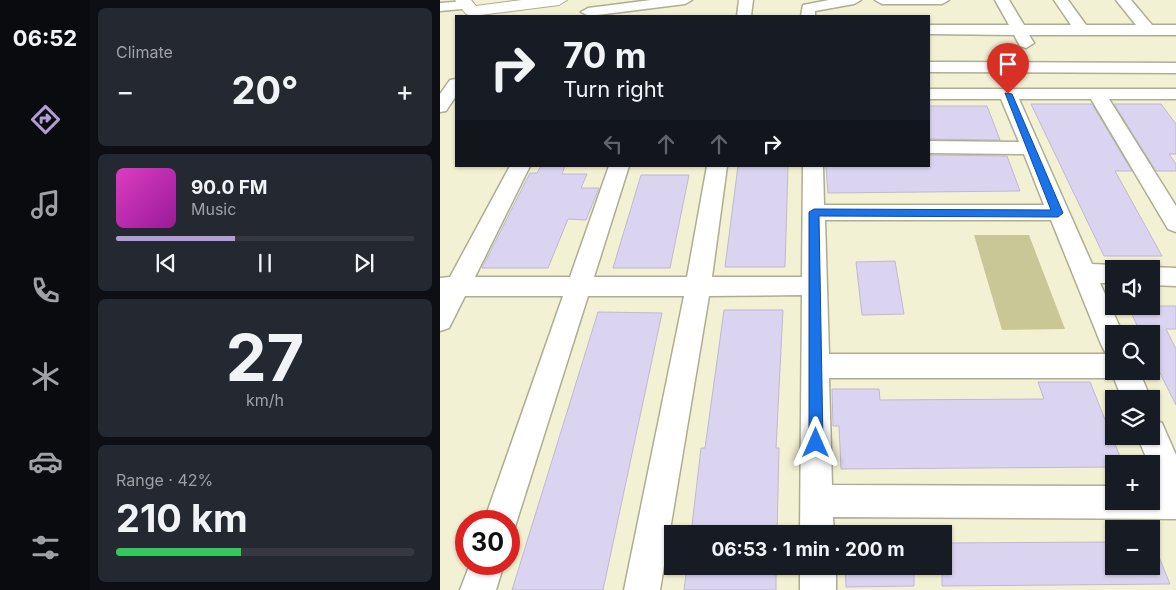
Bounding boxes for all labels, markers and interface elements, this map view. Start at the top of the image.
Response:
text: 06:52 [13,25,77,51]
text: 70 m [563,34,647,76]
icon: right [480,35,545,100]
text: Climate [116,42,173,62]
pin [987,43,1029,94]
icon: arrive [994,50,1022,78]
text: 20° [231,67,299,113]
text: − [116,74,135,108]
text: + [395,74,414,108]
text: Turn right [563,76,664,102]
icon: directions [28,102,63,137]
icon: left [599,130,627,158]
icon: ahead [652,130,680,158]
icon: ahead [705,130,733,158]
icon: right [758,130,786,158]
text: 90.0 FM [191,176,268,199]
icon: music [28,187,63,222]
text: Music [191,199,236,219]
icon: previous [152,249,180,277]
icon: pause [251,249,279,277]
icon: next [350,249,378,277]
map controls [1105,260,1160,575]
button: sound [1105,260,1160,315]
icon: phone [28,273,63,308]
text: 27 [226,318,304,397]
button: search [1105,325,1160,380]
icon: climate [28,359,63,394]
text: km/h [246,390,284,410]
button: layers [1105,390,1160,445]
position arrow [789,416,841,468]
icon: car [28,444,63,479]
button: + [1105,455,1160,510]
text: Range · 42% [116,470,213,490]
text: 210 km [116,495,248,541]
speed limit sign: 30 [455,510,520,575]
button: − [1105,520,1160,575]
icon: filters [28,530,63,565]
text: 06:53 · 1 min · 200 m [711,538,905,561]

